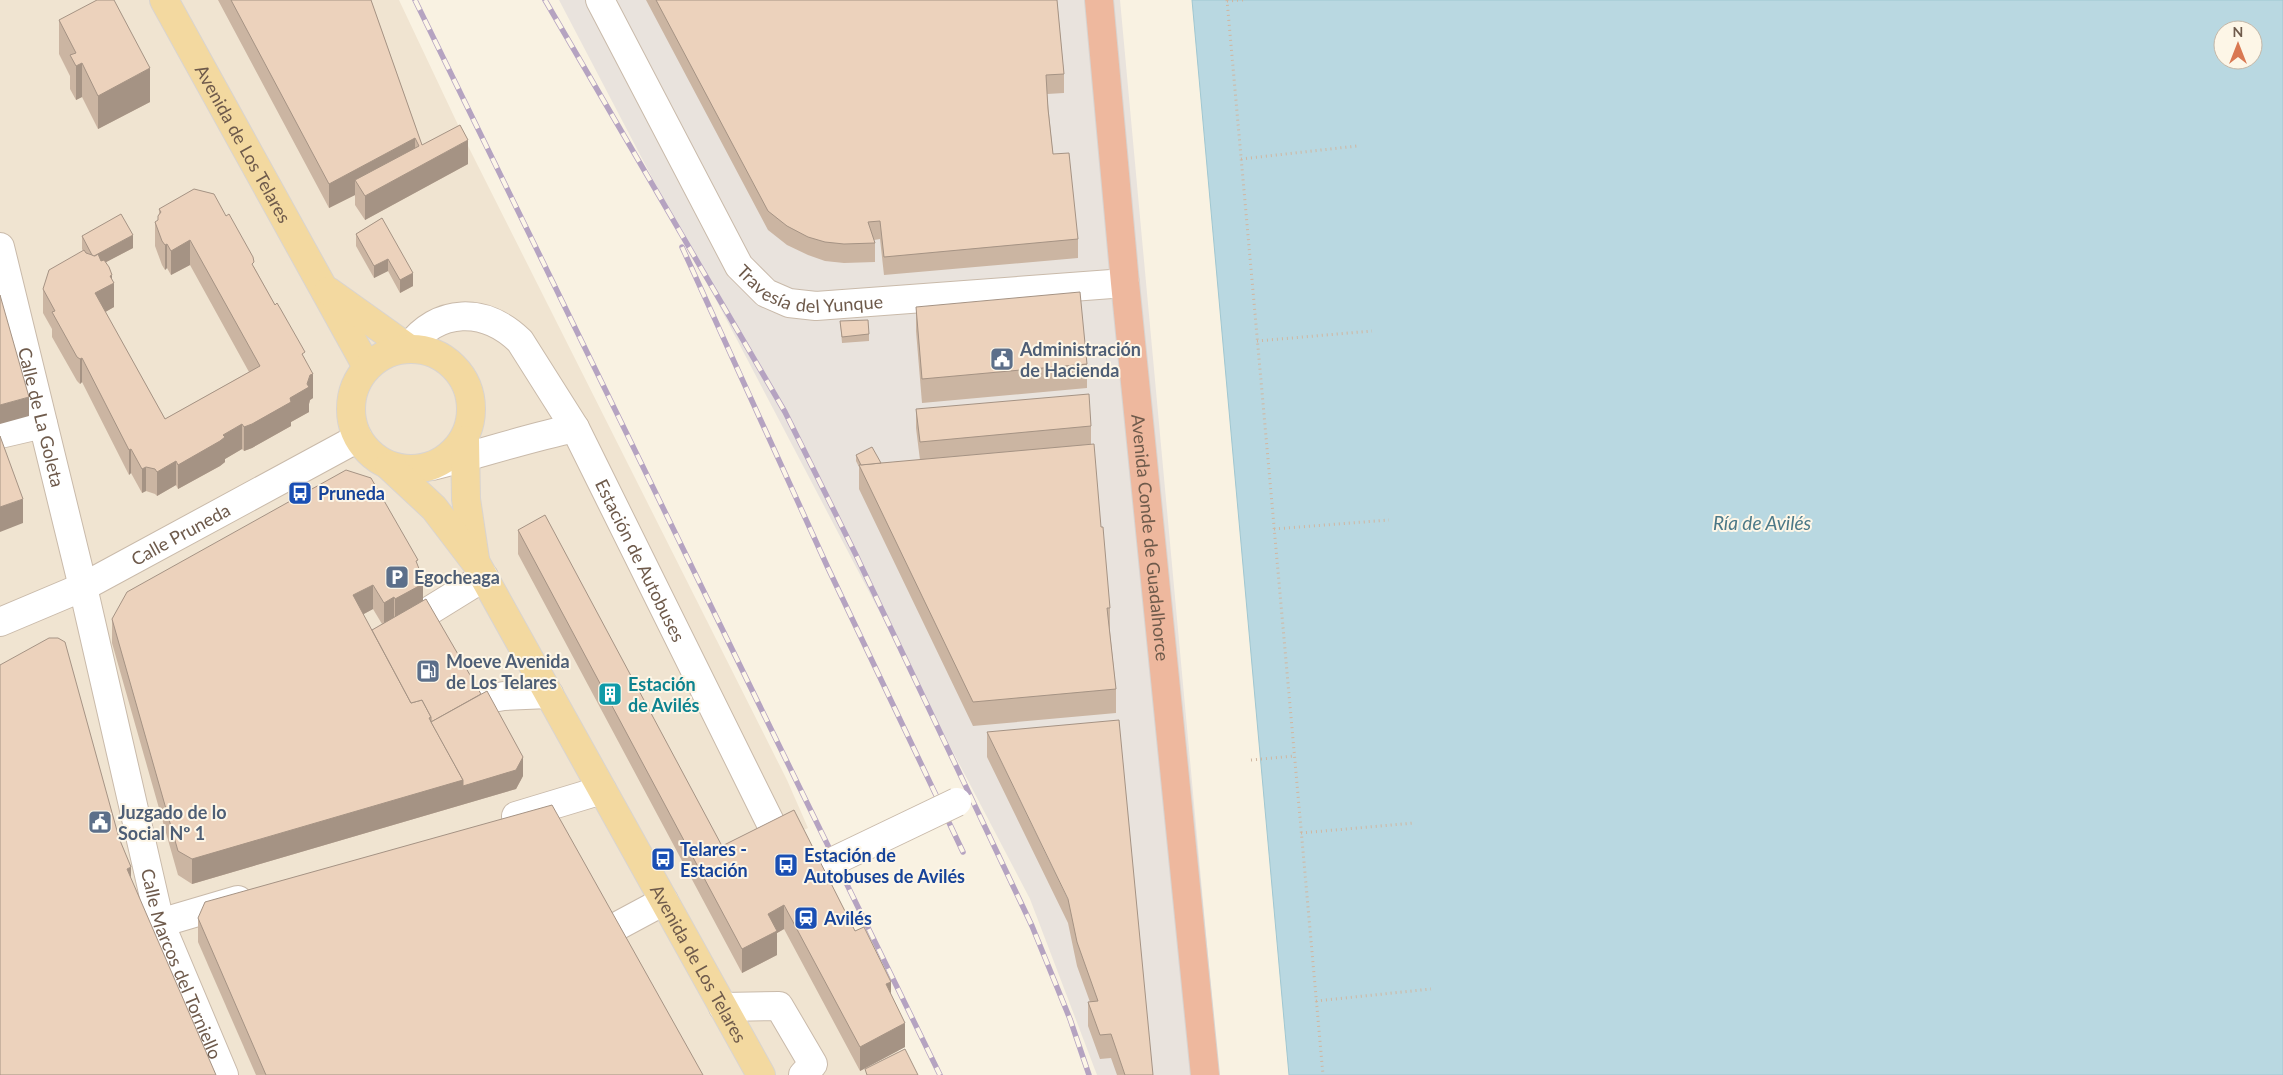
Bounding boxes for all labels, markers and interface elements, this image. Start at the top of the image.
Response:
north arrow [2213,20,2263,70]
text: N [2233,23,2243,40]
street label: Avenida de Los Telares [191,60,296,227]
street label: Travesía del Yunque [733,260,884,317]
place label: Administración de Hacienda [1019,338,1141,381]
street label: Calle de La Goleta [14,345,69,489]
public building icon: Administración de Hacienda [989,346,1015,372]
street label: Avenida Conde de Guadalhorce [1127,413,1174,662]
street label: Estación de Autobuses [591,475,690,645]
bus stop icon: Pruneda [287,480,313,506]
place label: Pruneda [318,482,385,504]
street label: Calle Pruneda [127,498,234,570]
water label: Ría de Avilés [1713,511,1812,534]
parking icon: Egocheaga [384,564,410,590]
place label: Egocheaga [414,566,500,588]
place label: Moeve Avenida de Los Telares [446,650,570,693]
fuel station icon: Moeve Avenida de Los Telares [415,658,441,684]
place label: Estación de Avilés [628,673,700,716]
building icon: Estación de Avilés [597,681,623,707]
place label: Juzgado de lo Social Nº 1 [118,801,227,844]
public building icon: Juzgado de lo Social Nº 1 [87,809,113,835]
place label: Telares - Estación [680,838,748,881]
place label: Estación de Autobuses de Avilés [803,844,965,887]
bus stop icon: Telares - Estación [650,846,676,872]
bus stop icon: Estación de Autobuses de Avilés [773,852,799,878]
street label: Calle Marcos del Torniello [137,866,227,1062]
street label: Avenida de Los Telares [646,880,752,1047]
station icon: Avilés [793,905,819,931]
place label: Avilés [823,907,872,929]

